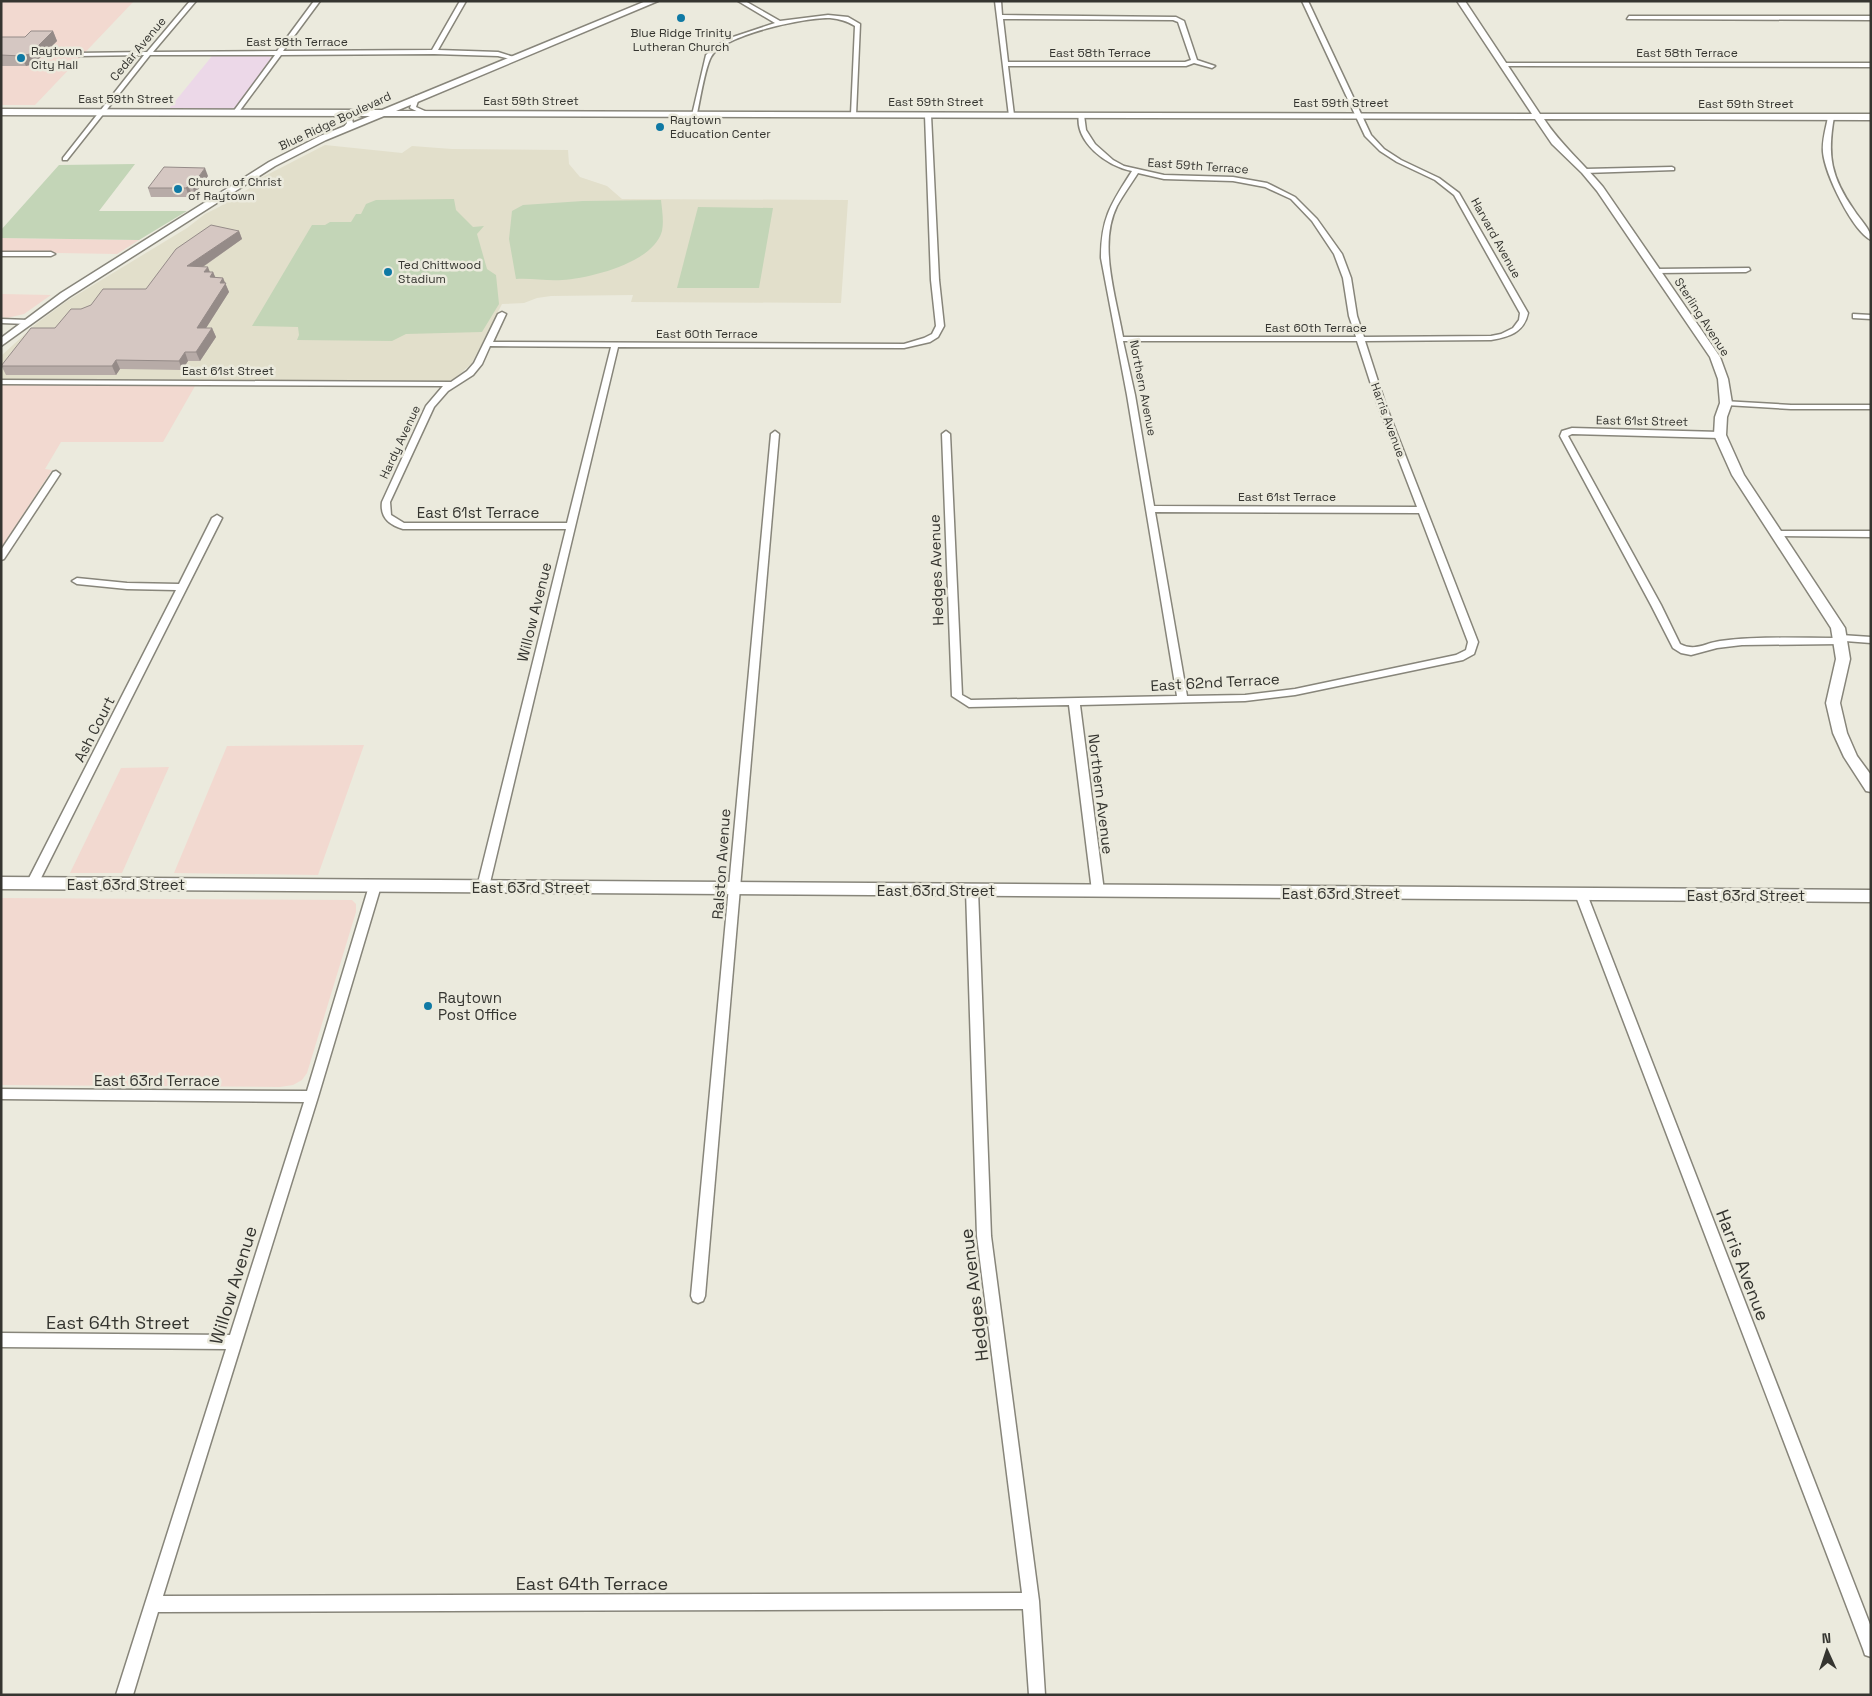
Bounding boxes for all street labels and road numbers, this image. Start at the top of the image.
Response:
street label: Cedar Avenue [106,13,170,85]
street label: East 58th Terrace [246,34,348,50]
street label: East 58th Terrace [1049,45,1151,61]
street label: East 58th Terrace [1636,45,1738,61]
street label: Blue Ridge Boulevard [276,88,394,154]
street label: East 59th Street [78,91,174,107]
street label: East 59th Street [483,93,579,109]
street label: East 59th Street [888,94,984,110]
street label: East 59th Street [1293,95,1389,111]
street label: East 59th Street [1698,96,1794,112]
street label: East 59th Terrace [1147,154,1249,178]
street label: Harvard Avenue [1467,195,1525,281]
street label: Sterling Avenue [1671,275,1733,359]
street label: East 60th Terrace [1265,320,1367,336]
street label: East 60th Terrace [656,326,758,342]
street label: Northern Avenue [1126,339,1160,437]
street label: East 61st Street [182,363,274,379]
street label: Harris Avenue [1367,380,1409,460]
street label: Hardy Avenue [376,403,424,481]
street label: East 61st Street [1596,412,1688,430]
street label: East 61st Terrace [1238,489,1336,505]
street label: East 61st Terrace [417,503,539,522]
street label: Hedges Avenue [925,514,947,626]
street label: Willow Avenue [512,560,556,664]
street label: East 62nd Terrace [1150,669,1280,695]
street label: Ash Court [69,693,119,765]
street label: Northern Avenue [1084,733,1118,855]
street label: Ralston Avenue [708,808,734,920]
street label: East 63rd Street [67,875,185,894]
street label: East 63rd Street [472,878,590,897]
street label: East 63rd Street [877,881,995,900]
street label: East 63rd Street [1282,884,1400,903]
street label: East 63rd Street [1687,886,1805,905]
street label: East 63rd Terrace [94,1071,220,1090]
street label: Harris Avenue [1711,1206,1775,1324]
street label: Willow Avenue [204,1223,262,1347]
street label: Hedges Avenue [954,1227,994,1363]
street label: East 64th Street [46,1311,190,1334]
street label: East 64th Terrace [516,1572,668,1595]

